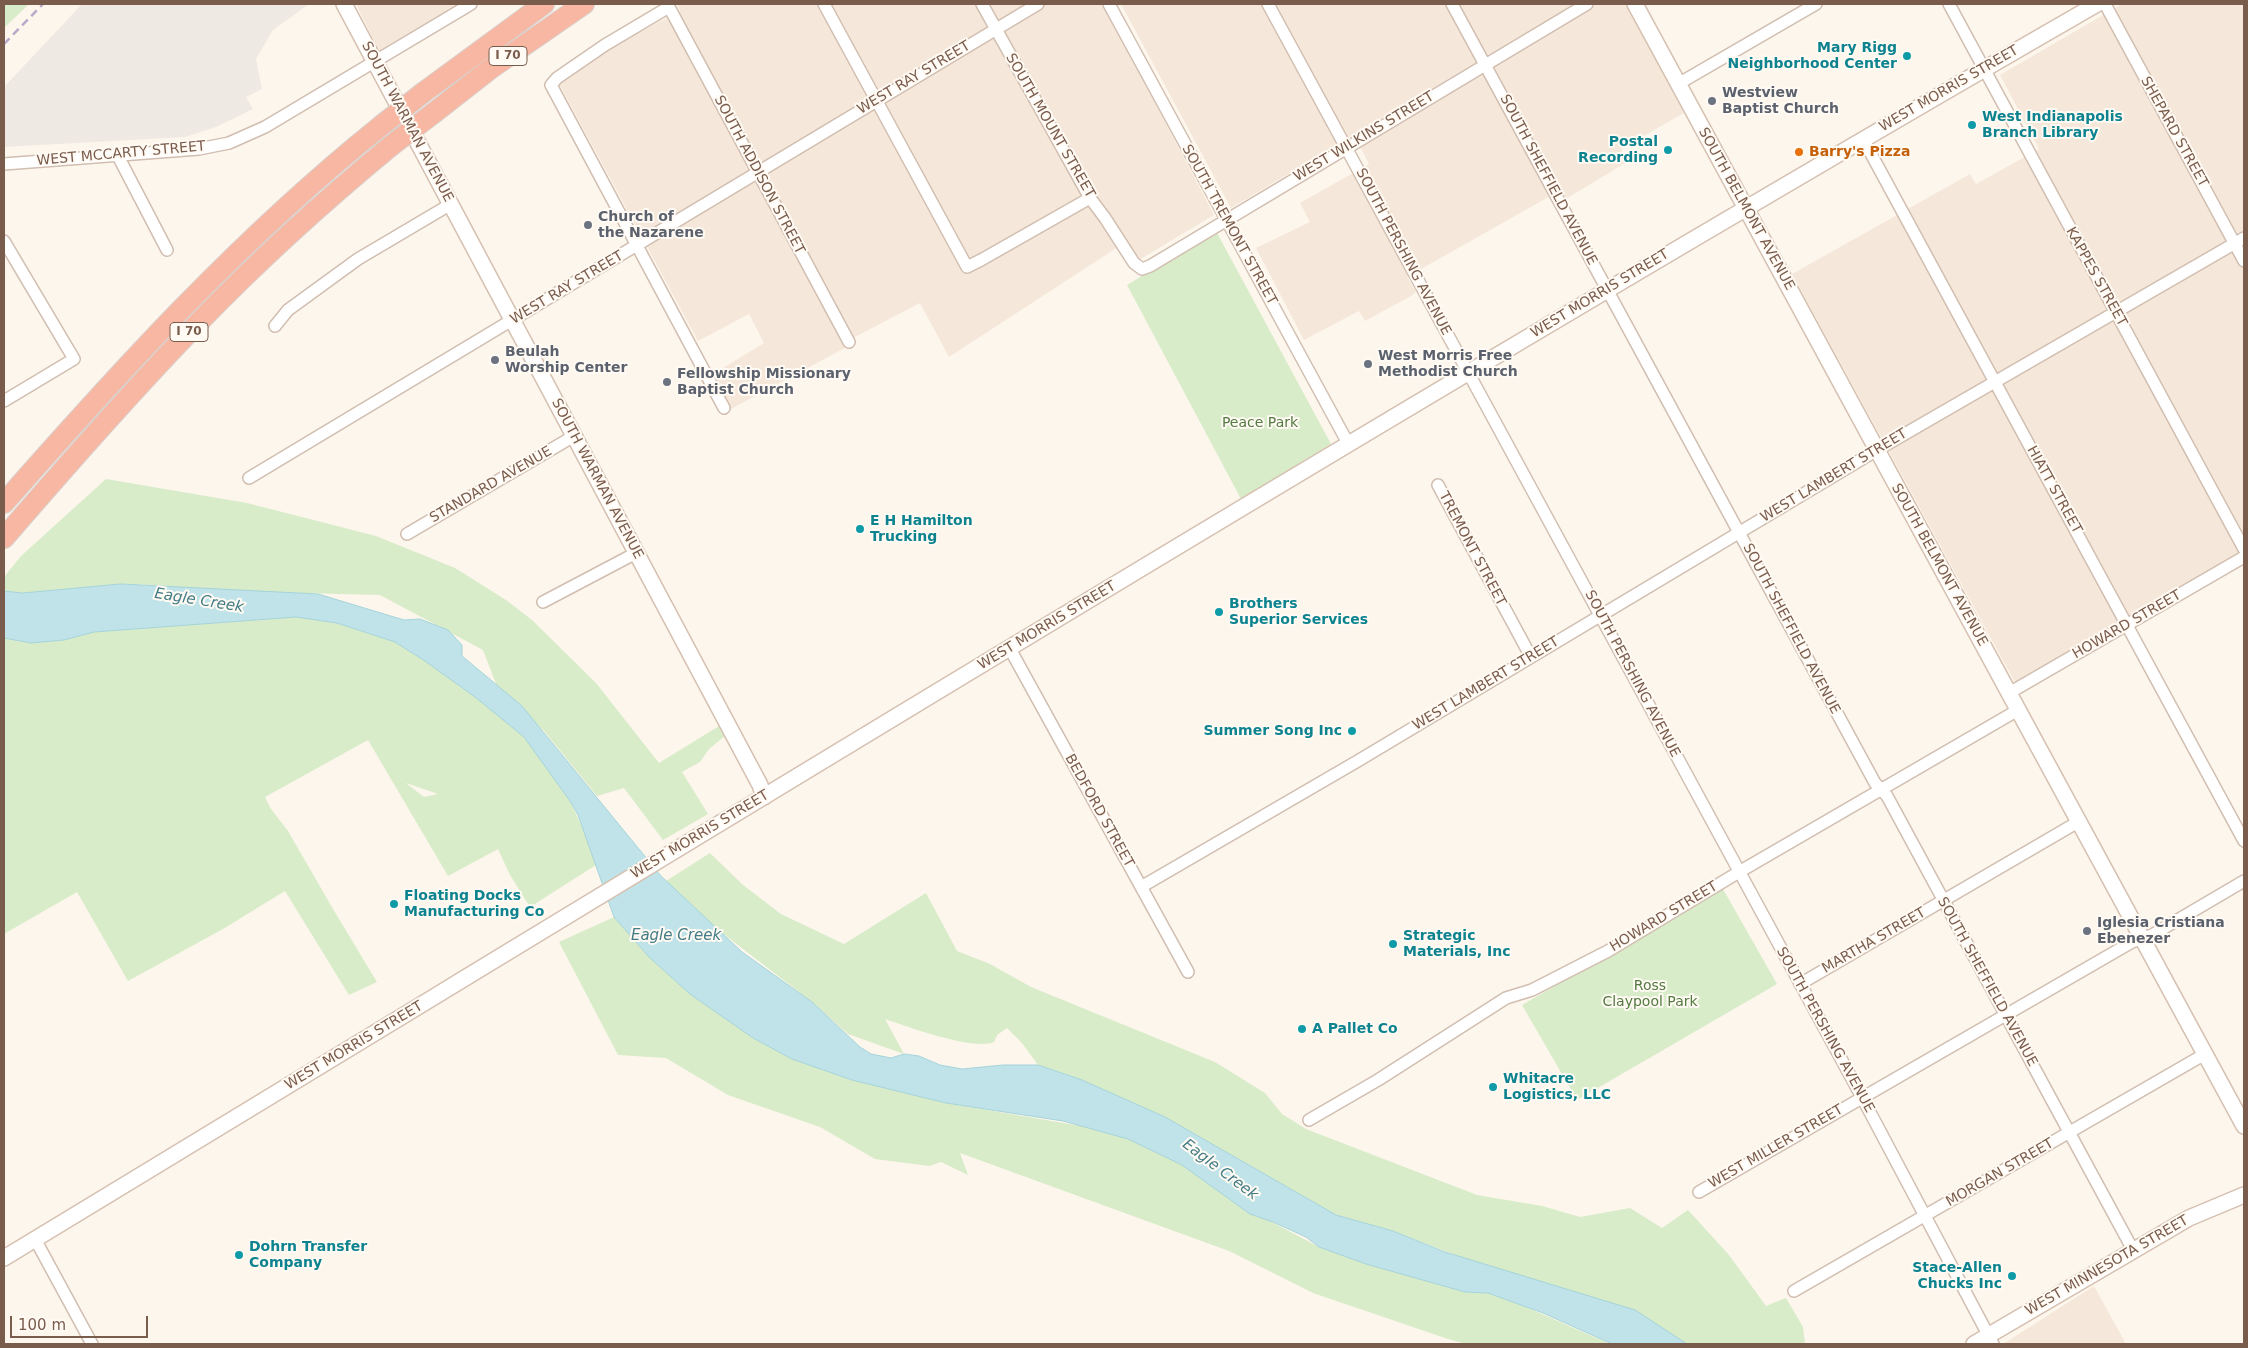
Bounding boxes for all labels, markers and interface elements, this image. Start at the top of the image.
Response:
street label: WEST RAY STREET [855,38,973,118]
street label: SOUTH WARMAN AVENUE [357,39,457,205]
place label: Mary Rigg Neighborhood Center [1728,40,1897,72]
street label: WEST MORRIS STREET [1876,42,2022,136]
road number: I 70 [489,46,527,66]
marker: Mary Rigg Neighborhood Center [1901,50,1913,62]
street label: SOUTH MOUNT STREET [1002,51,1098,201]
street label: SHEPARD STREET [2137,74,2211,190]
place label: Westview Baptist Church [1722,85,1839,118]
street label: WEST WILKINS STREET [1291,88,1437,186]
street label: SOUTH SHEFFIELD AVENUE [1496,92,1600,268]
street label: SOUTH ADDISON STREET [710,93,808,257]
marker: Westview Baptist Church [1706,95,1718,107]
place label: West Indianapolis Branch Library [1982,109,2123,142]
marker: West Indianapolis Branch Library [1966,119,1978,131]
street label: SOUTH BELMONT AVENUE [1694,125,1798,293]
place label: Postal Recording [1578,134,1658,166]
street label: WEST MCCARTY STREET [36,138,206,170]
street label: SOUTH TREMONT STREET [1178,142,1280,308]
marker: Postal Recording [1662,144,1674,156]
place label: Barry's Pizza [1809,144,1910,160]
marker: Barry's Pizza [1793,146,1805,158]
street label: SOUTH PERSHING AVENUE [1352,166,1454,338]
place label: Church of the Nazarene [598,209,704,242]
marker: Church of the Nazarene [582,219,594,231]
street label: KAPPES STREET [2062,224,2130,330]
street label: WEST MORRIS STREET [1528,246,1672,342]
street label: WEST RAY STREET [508,248,626,328]
road number: I 70 [170,322,208,342]
place label: Beulah Worship Center [505,344,627,377]
place label: West Morris Free Methodist Church [1378,348,1518,381]
marker: Beulah Worship Center [489,354,501,366]
marker: West Morris Free Methodist Church [1362,358,1374,370]
place label: Fellowship Missionary Baptist Church [677,366,851,398]
marker: Fellowship Missionary Baptist Church [661,376,673,388]
street label: SOUTH WARMAN AVENUE [547,396,647,562]
park label: Peace Park [1222,415,1298,431]
street label: WEST LAMBERT STREET [1758,426,1910,526]
street label: STANDARD AVENUE [427,443,555,527]
street label: HIATT STREET [2023,443,2085,537]
street label: SOUTH BELMONT AVENUE [1887,481,1991,649]
street label: TREMONT STREET [1435,489,1509,609]
place label: E H Hamilton Trucking [870,513,973,546]
marker: E H Hamilton Trucking [854,523,866,535]
street label: SOUTH SHEFFIELD AVENUE [1739,541,1843,717]
street label: WEST MORRIS STREET [975,578,1119,674]
water label: Eagle Creek [153,585,245,617]
street label: HOWARD STREET [2070,587,2184,663]
street label: SOUTH PERSHING AVENUE [1581,588,1683,760]
place label: Brothers Superior Services [1229,596,1368,628]
marker: Brothers Superior Services [1213,606,1225,618]
street label: WEST LAMBERT STREET [1410,634,1562,734]
place label: Summer Song Inc [1203,723,1342,739]
marker: Summer Song Inc [1346,725,1358,737]
street label: BEDFORD STREET [1061,752,1137,870]
street label: WEST MORRIS STREET [628,787,772,883]
street label: HOWARD STREET [1607,878,1721,956]
place label: Floating Docks Manufacturing Co [404,888,544,920]
street label: SOUTH SHEFFIELD AVENUE [1933,895,2041,1069]
marker: Floating Docks Manufacturing Co [388,898,400,910]
street label: MARTHA STREET [1819,905,1929,977]
place label: Iglesia Cristiana Ebenezer [2097,915,2225,948]
marker: Iglesia Cristiana Ebenezer [2081,925,2093,937]
water label: Eagle Creek [631,927,721,945]
place label: Strategic Materials, Inc [1403,928,1511,960]
marker: Strategic Materials, Inc [1387,938,1399,950]
street label: SOUTH PERSHING AVENUE [1772,944,1878,1116]
park label: Ross Claypool Park [1602,978,1698,1010]
street label: WEST MORRIS STREET [282,998,426,1094]
place label: A Pallet Co [1312,1021,1398,1037]
marker: A Pallet Co [1296,1023,1308,1035]
place label: Whitacre Logistics, LLC [1503,1071,1611,1104]
marker: Whitacre Logistics, LLC [1487,1081,1499,1093]
street label: WEST MILLER STREET [1706,1102,1846,1192]
street label: MORGAN STREET [1943,1135,2057,1211]
water label: Eagle Creek [1179,1136,1261,1204]
street label: WEST MINNESOTA STREET [2023,1212,2191,1320]
place label: Dohrn Transfer Company [249,1239,367,1272]
marker: Dohrn Transfer Company [233,1249,245,1261]
place label: Stace-Allen Chucks Inc [1912,1260,2002,1292]
marker: Stace-Allen Chucks Inc [2006,1270,2018,1282]
scale bar [12,1306,150,1338]
text: 100 m [18,1316,66,1334]

